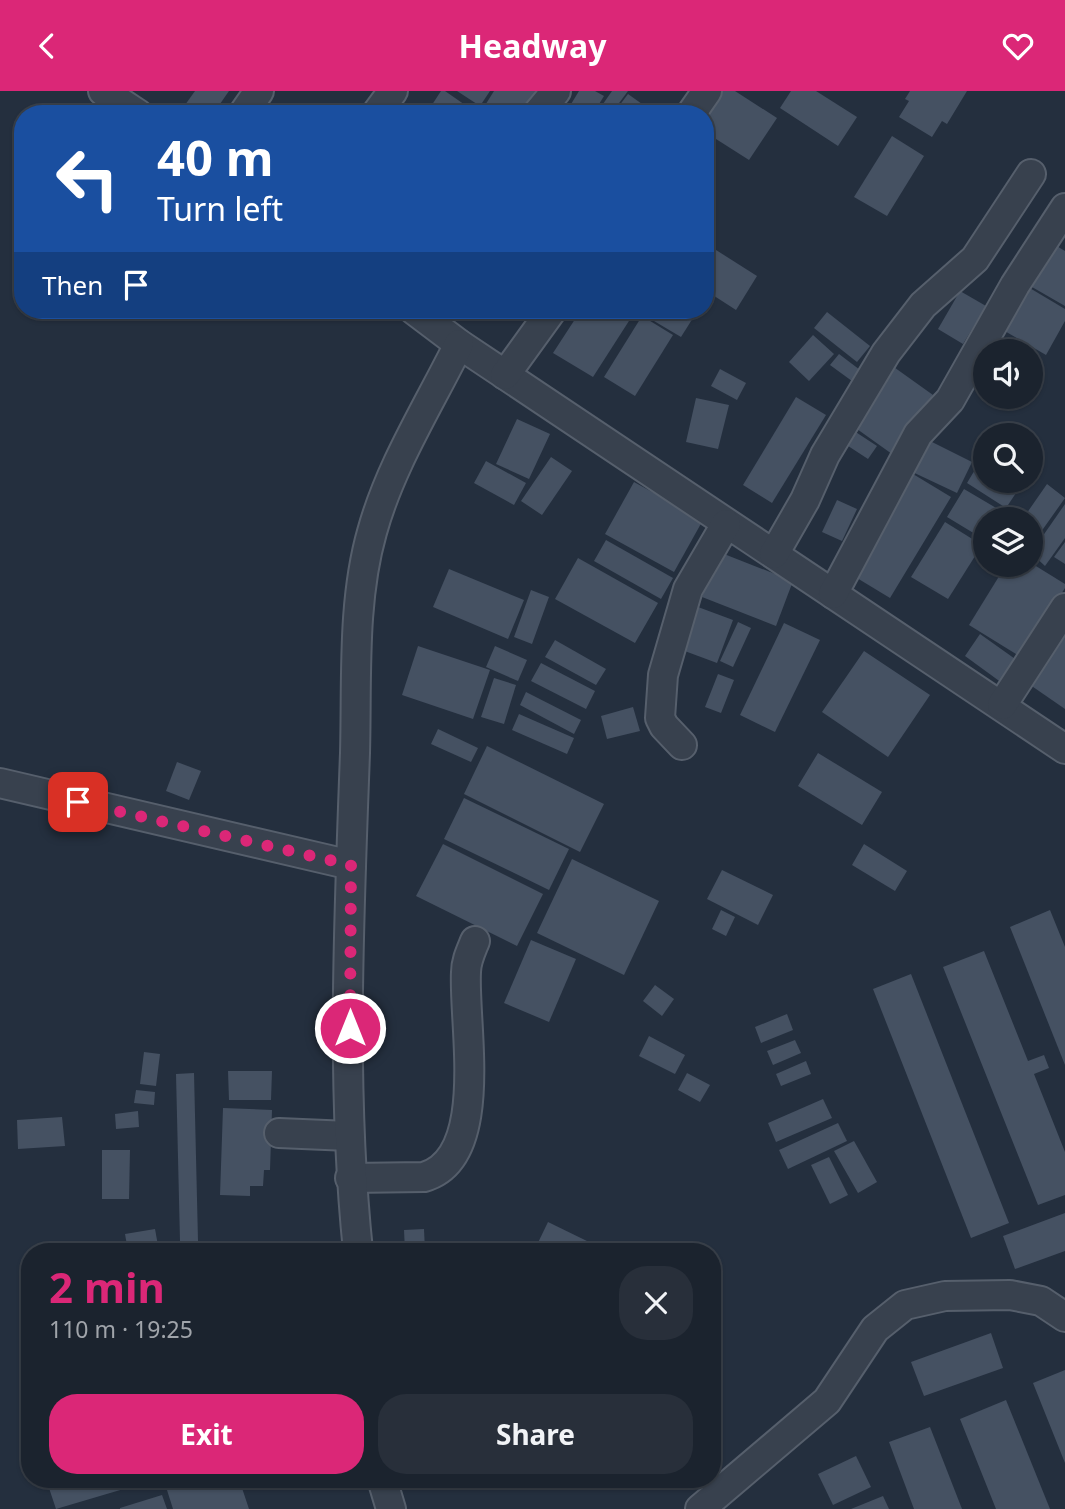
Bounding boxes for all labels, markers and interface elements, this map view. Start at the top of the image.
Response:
text: Headway [459,24,606,67]
icon: back [28,27,66,65]
icon: heart [999,27,1037,65]
text: 40 m [157,124,274,190]
icon: left [42,133,133,224]
text: Turn left [157,187,283,230]
icon: arrive [117,266,155,304]
text: Then [42,267,103,303]
map controls [973,339,1043,577]
button: sound [973,339,1043,409]
button: search [973,423,1043,493]
button: layers [973,507,1043,577]
pin [48,772,108,832]
icon: arrive [59,783,97,821]
position arrow [313,991,387,1065]
text: 2 min [49,1258,165,1315]
button: close [619,1266,693,1340]
text: 110 m · 19:25 [49,1313,193,1345]
button: Exit [49,1394,364,1474]
button: Share [378,1394,693,1474]

